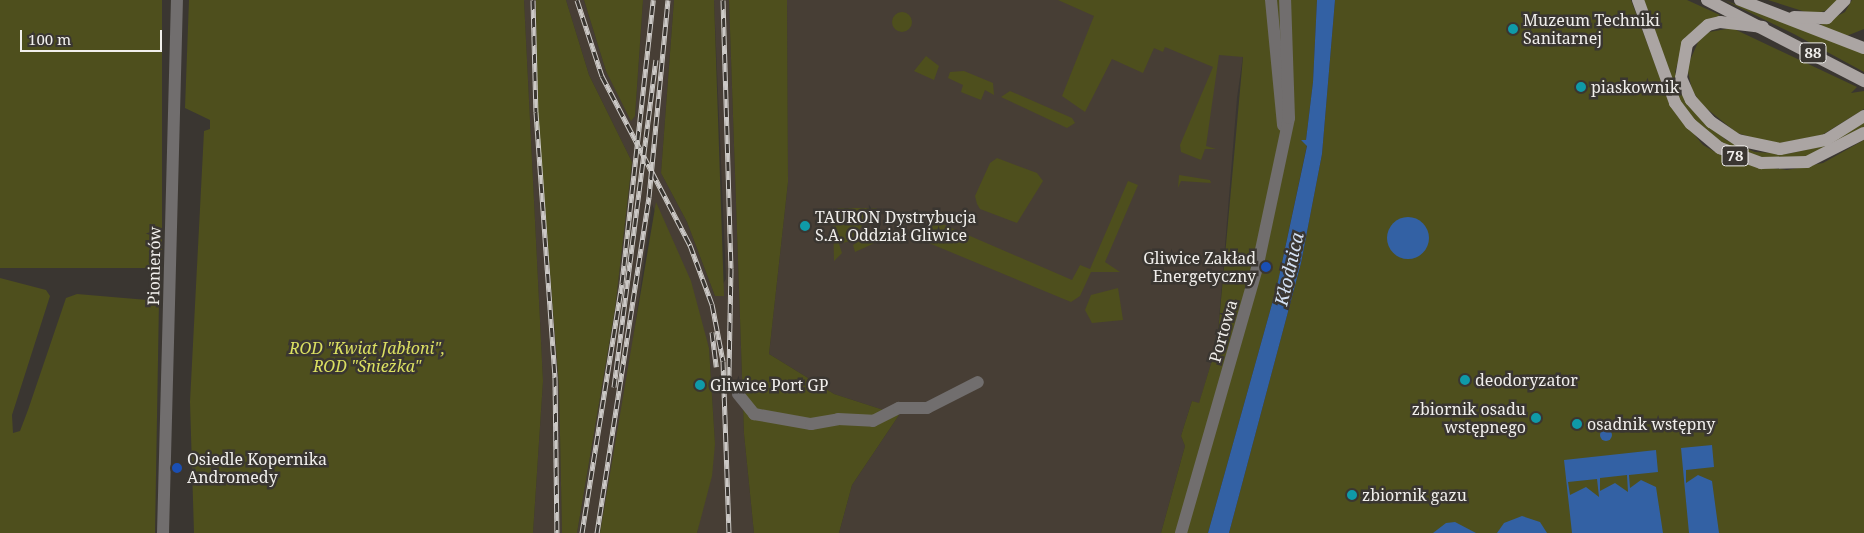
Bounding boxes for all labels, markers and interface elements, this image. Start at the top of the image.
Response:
place label: Muzeum Techniki Sanitarnej [1523,10,1660,48]
scale bar [22,20,165,52]
marker: Muzeum Techniki Sanitarnej [1507,23,1519,35]
text: 100 m [28,29,71,49]
road number: 88 [1799,40,1827,66]
place label: piaskownik [1591,77,1679,97]
marker: piaskownik [1575,81,1587,93]
road number: 78 [1721,144,1749,168]
place label: TAURON Dystrybucja S.A. Oddział Gliwice [815,207,976,245]
marker: TAURON Dystrybucja S.A. Oddział Gliwice [799,220,811,232]
street label: Pionierów [144,227,164,305]
water label: Kłodnica [1270,230,1308,308]
place label: Gliwice Zakład Energetyczny [1143,248,1256,286]
marker: Gliwice Zakład Energetyczny [1260,261,1272,273]
street label: Portowa [1205,298,1241,364]
park label: ROD "Kwiat Jabłoni", ROD "Śnieżka" [289,338,445,376]
place label: deodoryzator [1475,370,1578,390]
marker: deodoryzator [1459,374,1471,386]
place label: Gliwice Port GP [710,375,828,395]
marker: Gliwice Port GP [694,379,706,391]
place label: zbiornik osadu wstępnego [1412,399,1526,437]
marker: zbiornik osadu wstępnego [1530,412,1542,424]
place label: osadnik wstępny [1587,414,1715,434]
marker: osadnik wstępny [1571,418,1583,430]
place label: Osiedle Kopernika Andromedy [187,449,327,487]
marker: Osiedle Kopernika Andromedy [171,462,183,474]
place label: zbiornik gazu [1362,485,1467,505]
marker: zbiornik gazu [1346,489,1358,501]

